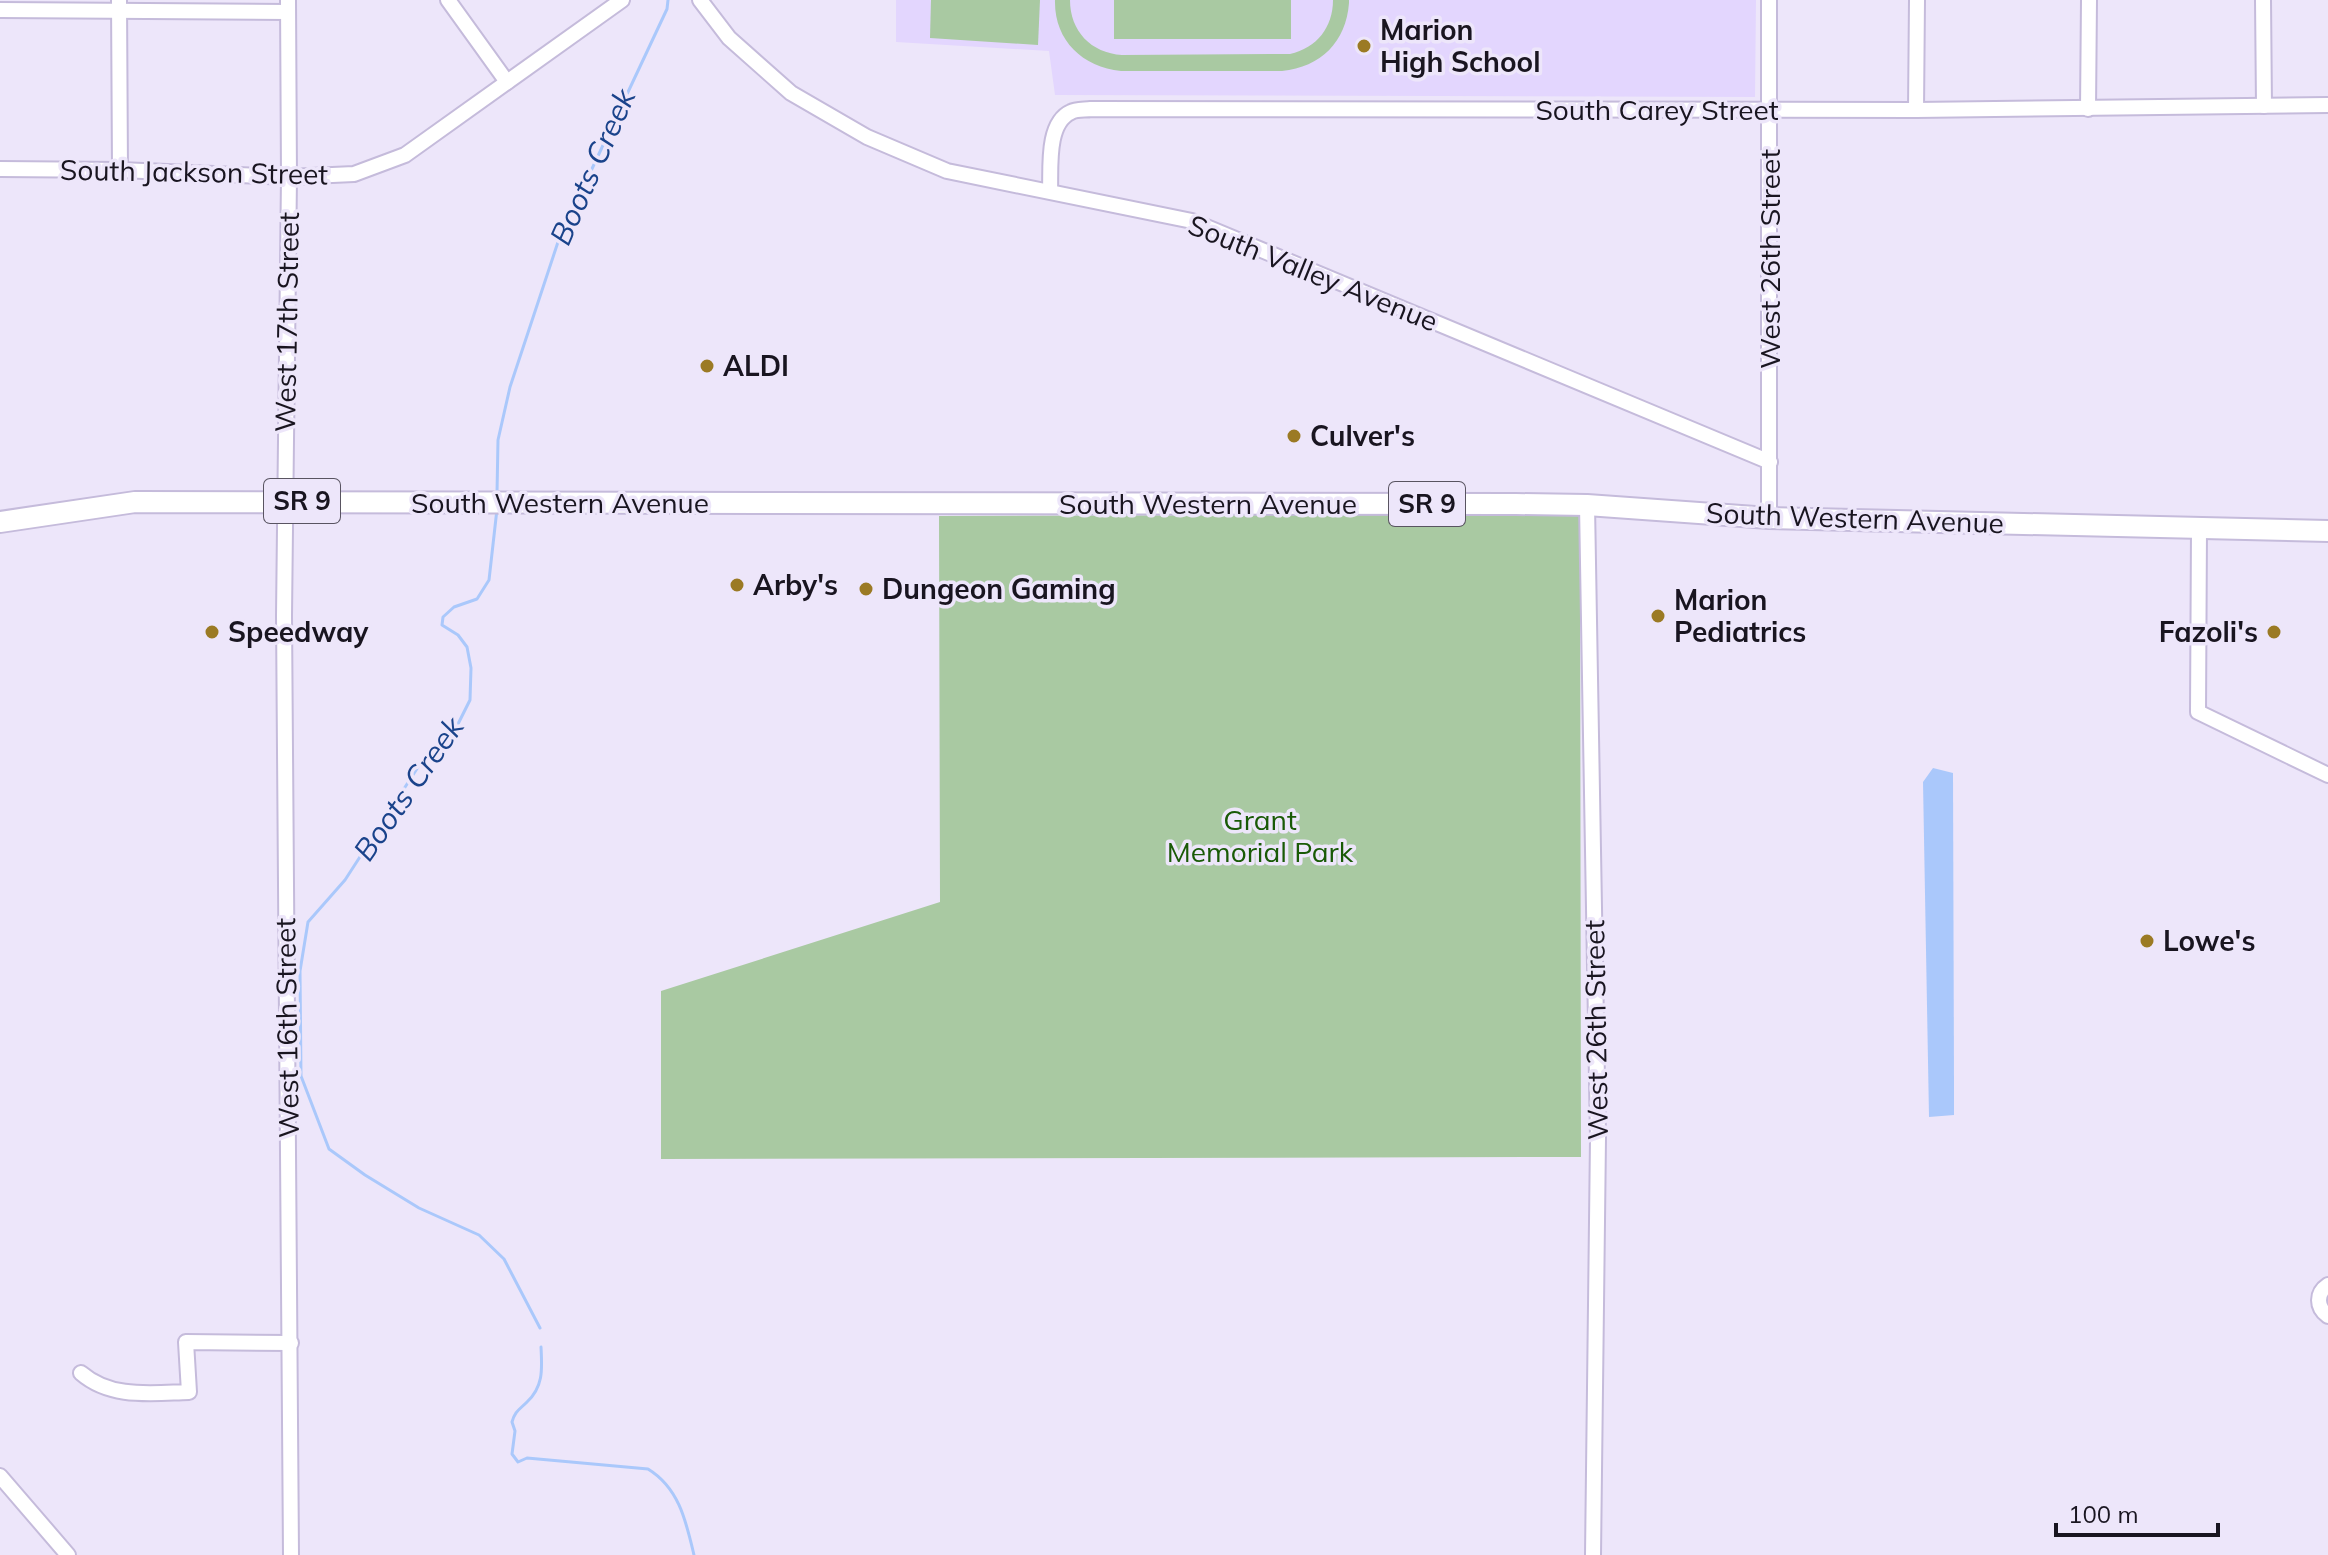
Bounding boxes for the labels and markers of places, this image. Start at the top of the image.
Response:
place label: Marion High School [1380,12,1540,79]
marker: Marion High School [1355,37,1373,55]
place label: ALDI [723,348,789,383]
marker: ALDI [698,357,716,375]
place label: Culver's [1310,418,1415,453]
marker: Culver's [1285,427,1303,445]
place label: Arby's [753,567,838,602]
place label: Dungeon Gaming [882,571,1116,606]
marker: Arby's [728,576,746,594]
marker: Dungeon Gaming [857,580,875,598]
place label: Marion Pediatrics [1674,582,1806,649]
marker: Marion Pediatrics [1649,607,1667,625]
place label: Speedway [228,614,369,649]
place label: Fazoli's [2159,614,2258,649]
marker: Speedway [203,623,221,641]
marker: Fazoli's [2265,623,2283,641]
place label: Lowe's [2163,923,2255,958]
marker: Lowe's [2138,932,2156,950]

